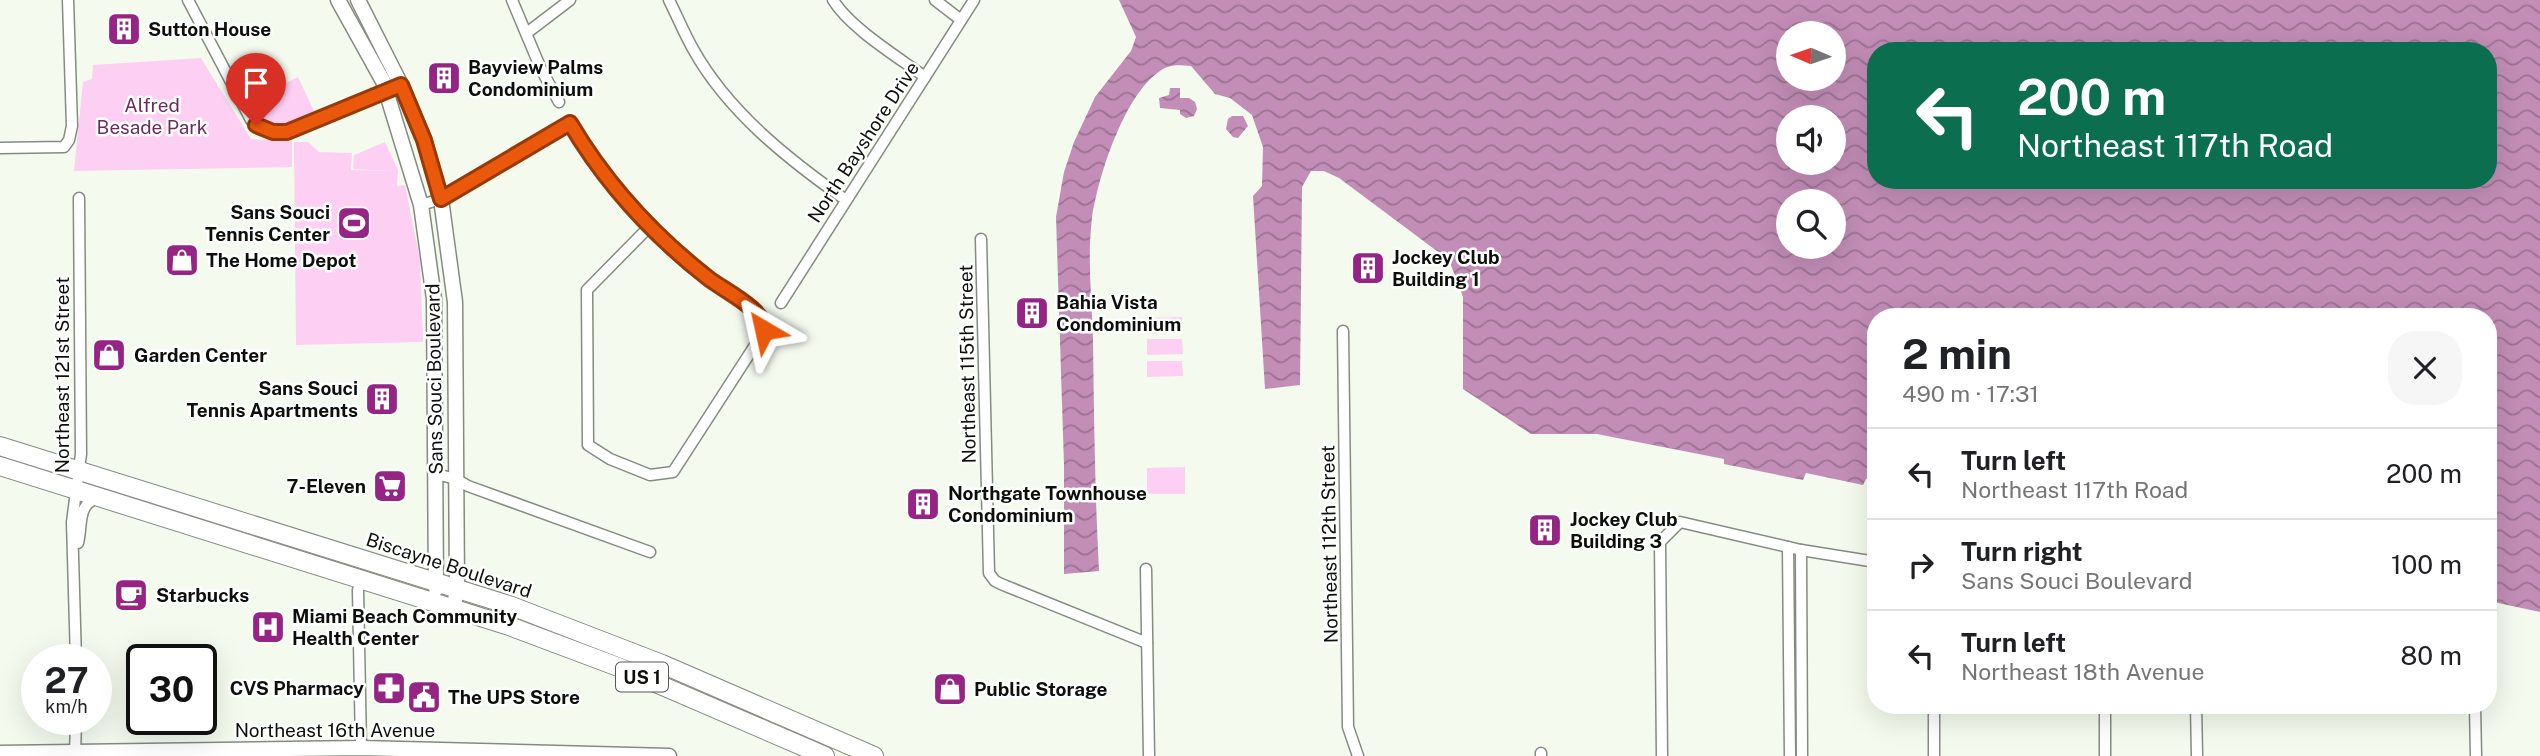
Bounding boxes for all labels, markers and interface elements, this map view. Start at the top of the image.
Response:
building icon: Sutton House [105,10,143,48]
place label: Sutton House [148,18,271,40]
north arrow [1776,21,1846,91]
map controls [1776,21,1846,259]
pin [226,53,286,125]
place label: Bayview Palms Condominium [468,56,603,100]
street label: North Bayshore Drive [803,57,923,227]
building icon: Bayview Palms Condominium [425,59,463,97]
icon: arrive [237,64,275,102]
text: 200 m [2017,68,2166,126]
icon: left [1902,70,1993,161]
park label: Alfred Besade Park [97,94,208,138]
button: sound [1776,105,1846,175]
text: Northeast 117th Road [2017,127,2333,164]
button: search [1776,189,1846,259]
place label: Sans Souci Tennis Center [205,201,330,245]
sports icon: Sans Souci Tennis Center [335,204,373,242]
shop icon: The Home Depot [163,241,201,279]
place label: Jockey Club Building 1 [1392,246,1500,290]
place label: The Home Depot [206,249,356,271]
building icon: Jockey Club Building 1 [1349,249,1387,287]
street label: Northeast 115th Street [954,264,980,464]
street label: Northeast 121st Street [51,277,73,473]
street label: Sans Souci Boulevard [421,283,447,475]
place label: Bahia Vista Condominium [1056,291,1181,335]
position arrow [727,293,801,367]
building icon: Bahia Vista Condominium [1013,294,1051,332]
text: 2 min [1902,329,2012,378]
button: close [2388,331,2462,405]
shop icon: Garden Center [90,336,128,374]
place label: Garden Center [134,344,267,366]
place label: Sans Souci Tennis Apartments [187,377,358,421]
building icon: Sans Souci Tennis Apartments [363,380,401,418]
text: 490 m · 17:31 [1902,380,2039,407]
street label: Northeast 112th Street [1316,445,1342,643]
text: Turn left [1961,445,2066,476]
icon: left [1902,455,1940,493]
text: 200 m [2386,458,2462,489]
supermarket icon: 7-Eleven [371,467,409,505]
place label: 7-Eleven [287,475,366,497]
text: Northeast 117th Road [1961,476,2188,503]
place label: Northgate Townhouse Condominium [948,482,1147,526]
building icon: Northgate Townhouse Condominium [904,485,942,523]
place label: Jockey Club Building 3 [1570,508,1678,552]
building icon: Jockey Club Building 3 [1526,511,1564,549]
street label: Biscayne Boulevard [363,528,535,602]
text: Turn right [1961,536,2083,567]
icon: right [1902,546,1940,584]
text: 100 m [2391,549,2462,580]
text: Sans Souci Boulevard [1961,567,2192,594]
cafe icon: Starbucks [112,576,150,614]
place label: Starbucks [156,584,249,606]
place label: Miami Beach Community Health Center [292,605,518,649]
hospital icon: Miami Beach Community Health Center [249,608,287,646]
text: Turn left [1961,627,2066,658]
icon: left [1902,637,1940,675]
text: 80 m [2401,640,2462,671]
speed limit sign: 30 [126,644,217,735]
text: Northeast 18th Avenue [1961,658,2205,685]
text: 27 [44,660,89,701]
road number: US 1 [616,662,668,692]
pharmacy icon: CVS Pharmacy [370,669,408,707]
shop icon: Public Storage [931,670,969,708]
place label: CVS Pharmacy [230,677,364,699]
public building icon: The UPS Store [405,678,443,716]
place label: Public Storage [974,678,1108,700]
place label: The UPS Store [448,686,580,708]
text: km/h [45,696,88,717]
street label: Northeast 16th Avenue [235,719,435,741]

